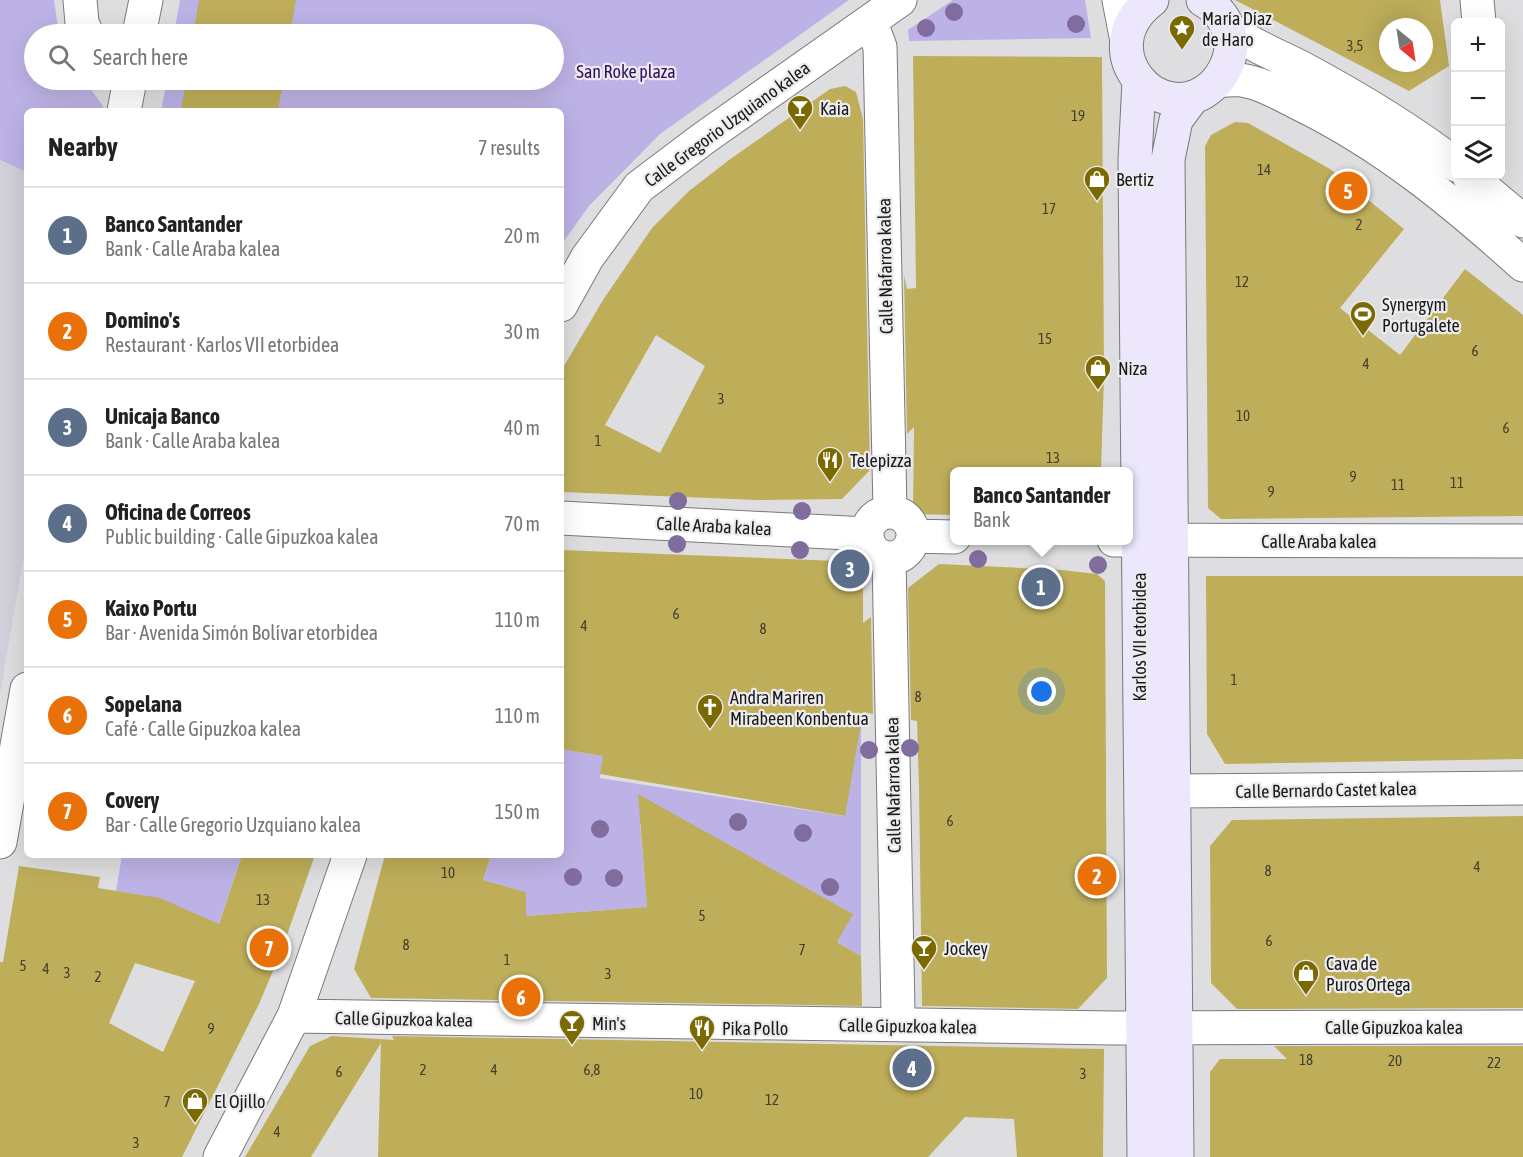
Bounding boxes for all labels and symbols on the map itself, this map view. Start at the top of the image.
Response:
place label: María Díaz de Haro [1202,8,1272,50]
place icon: María Díaz de Haro [1167,13,1197,51]
north arrow [1379,18,1433,72]
house number: 3,5 [1347,37,1363,54]
street label: Calle Gregorio Uzquiano kalea [640,57,814,191]
park label: San Roke plaza [576,61,676,82]
bar icon: Kaia [785,93,815,131]
place label: Kaia [820,98,849,119]
house number: 19 [1071,107,1085,124]
house number: 14 [1257,161,1271,178]
shop icon: Bertiz [1082,164,1112,202]
pin: 5 [1328,168,1368,213]
place label: Bertiz [1116,169,1154,190]
street label: Calle Nafarroa kalea [873,198,897,334]
house number: 17 [1042,200,1056,217]
house number: 2 [1355,216,1363,233]
house number: 12 [1235,273,1249,290]
place label: Synergym Portugalete [1382,294,1460,336]
sports icon: Synergym Portugalete [1348,299,1378,337]
house number: 15 [1038,330,1052,347]
house number: 6 [1471,342,1479,359]
shop icon: Niza [1083,353,1113,391]
house number: 4 [1362,355,1370,372]
place label: Niza [1118,358,1148,379]
house number: 3 [717,390,725,407]
house number: 10 [1236,407,1250,424]
house number: 6 [1502,419,1510,436]
house number: 1 [594,432,602,449]
restaurant icon: Telepizza [815,445,845,483]
house number: 13 [1046,449,1060,466]
place label: Telepizza [850,450,912,471]
house number: 9 [1349,468,1357,485]
house number: 11 [1450,474,1464,491]
house number: 11 [1391,476,1405,493]
house number: 9 [1267,483,1275,500]
street label: Calle Araba kalea [656,512,772,540]
street label: Calle Araba kalea [1261,531,1377,552]
pin: 3 [830,546,870,592]
pin: 1 [1022,564,1060,610]
street label: Karlos VII etorbidea [1129,572,1150,702]
house number: 6 [672,605,680,622]
house number: 4 [580,617,588,634]
house number: 8 [759,620,767,637]
house number: 1 [1230,671,1238,688]
your location [1027,677,1056,706]
place label: Andra Mariren Mirabeen Konbentua [730,687,869,729]
house number: 8 [914,688,922,705]
church icon: Andra Mariren Mirabeen Konbentua [695,692,725,730]
street label: Calle Nafarroa kalea [881,717,905,853]
street label: Calle Bernardo Castet kalea [1235,778,1417,802]
house number: 6 [946,812,954,829]
pin: 2 [1078,854,1116,898]
house number: 4 [1473,858,1481,875]
house number: 8 [1264,862,1272,879]
house number: 10 [441,864,455,881]
house number: 13 [256,891,270,908]
house number: 5 [698,907,706,924]
pin: 7 [250,926,288,970]
house number: 6 [1265,932,1273,949]
bar icon: Jockey [909,933,939,971]
house number: 8 [402,936,410,953]
place label: Jockey [944,938,988,959]
house number: 7 [798,941,806,958]
house number: 1 [503,951,511,968]
place label: Cava de Puros Ortega [1326,953,1411,995]
house number: 5 [19,957,27,974]
shop icon: Cava de Puros Ortega [1291,958,1321,996]
house number: 4 [42,960,50,977]
house number: 3 [63,964,71,981]
house number: 3 [604,965,612,982]
house number: 2 [94,968,102,985]
pin: 6 [502,974,540,1020]
street label: Calle Gipuzkoa kalea [335,1007,473,1031]
bar icon: Min's [557,1008,587,1046]
place label: Min's [592,1013,626,1034]
restaurant icon: Pika Pollo [687,1013,717,1051]
street label: Calle Gipuzkoa kalea [839,1014,977,1038]
street label: Calle Gipuzkoa kalea [1325,1017,1463,1038]
place label: Pika Pollo [722,1018,788,1039]
house number: 9 [207,1020,215,1037]
pin: 4 [892,1046,932,1090]
house number: 18 [1299,1051,1313,1068]
house number: 20 [1388,1052,1402,1069]
house number: 22 [1487,1054,1501,1071]
house number: 2 [419,1061,427,1078]
house number: 4 [490,1061,498,1078]
house number: 6,8 [584,1061,600,1078]
house number: 6 [335,1063,343,1080]
house number: 3 [1079,1065,1087,1082]
house number: 10 [689,1085,703,1102]
shop icon: El Ojillo [180,1086,210,1124]
place label: El Ojillo [214,1091,266,1112]
house number: 12 [765,1091,779,1108]
house number: 7 [163,1093,171,1110]
house number: 4 [273,1123,281,1140]
house number: 3 [132,1134,140,1151]

